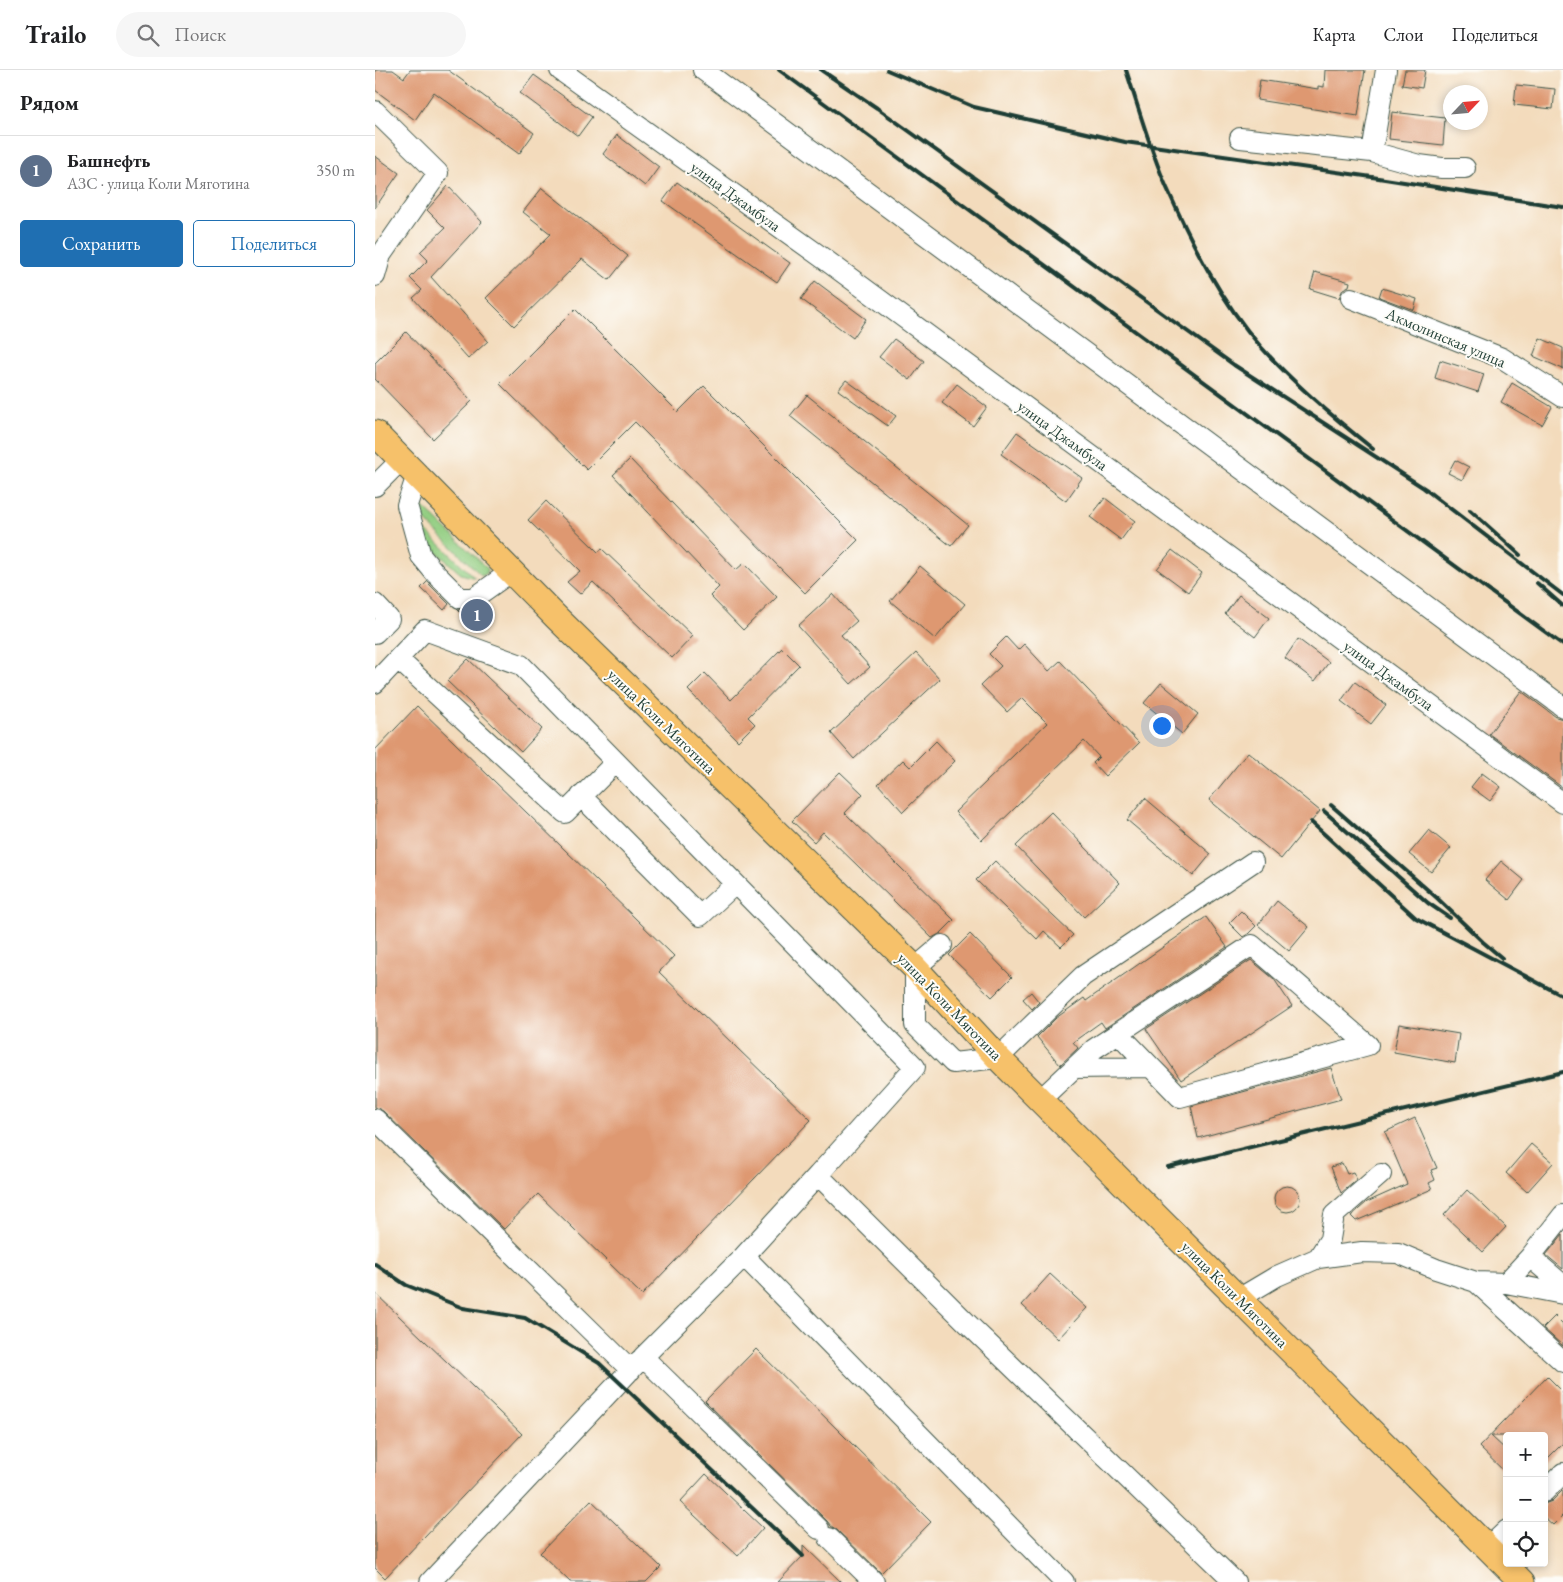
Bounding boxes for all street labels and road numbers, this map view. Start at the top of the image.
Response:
street label: улица Джамбула [686,156,786,237]
street label: Акмолинская улица [1382,302,1510,372]
street label: улица Джамбула [1013,395,1113,476]
street label: улица Джамбула [1339,635,1439,716]
street label: улица Коли Мяготина [603,664,721,779]
street label: улица Коли Мяготина [893,948,1007,1065]
street label: улица Коли Мяготина [1177,1237,1293,1353]

